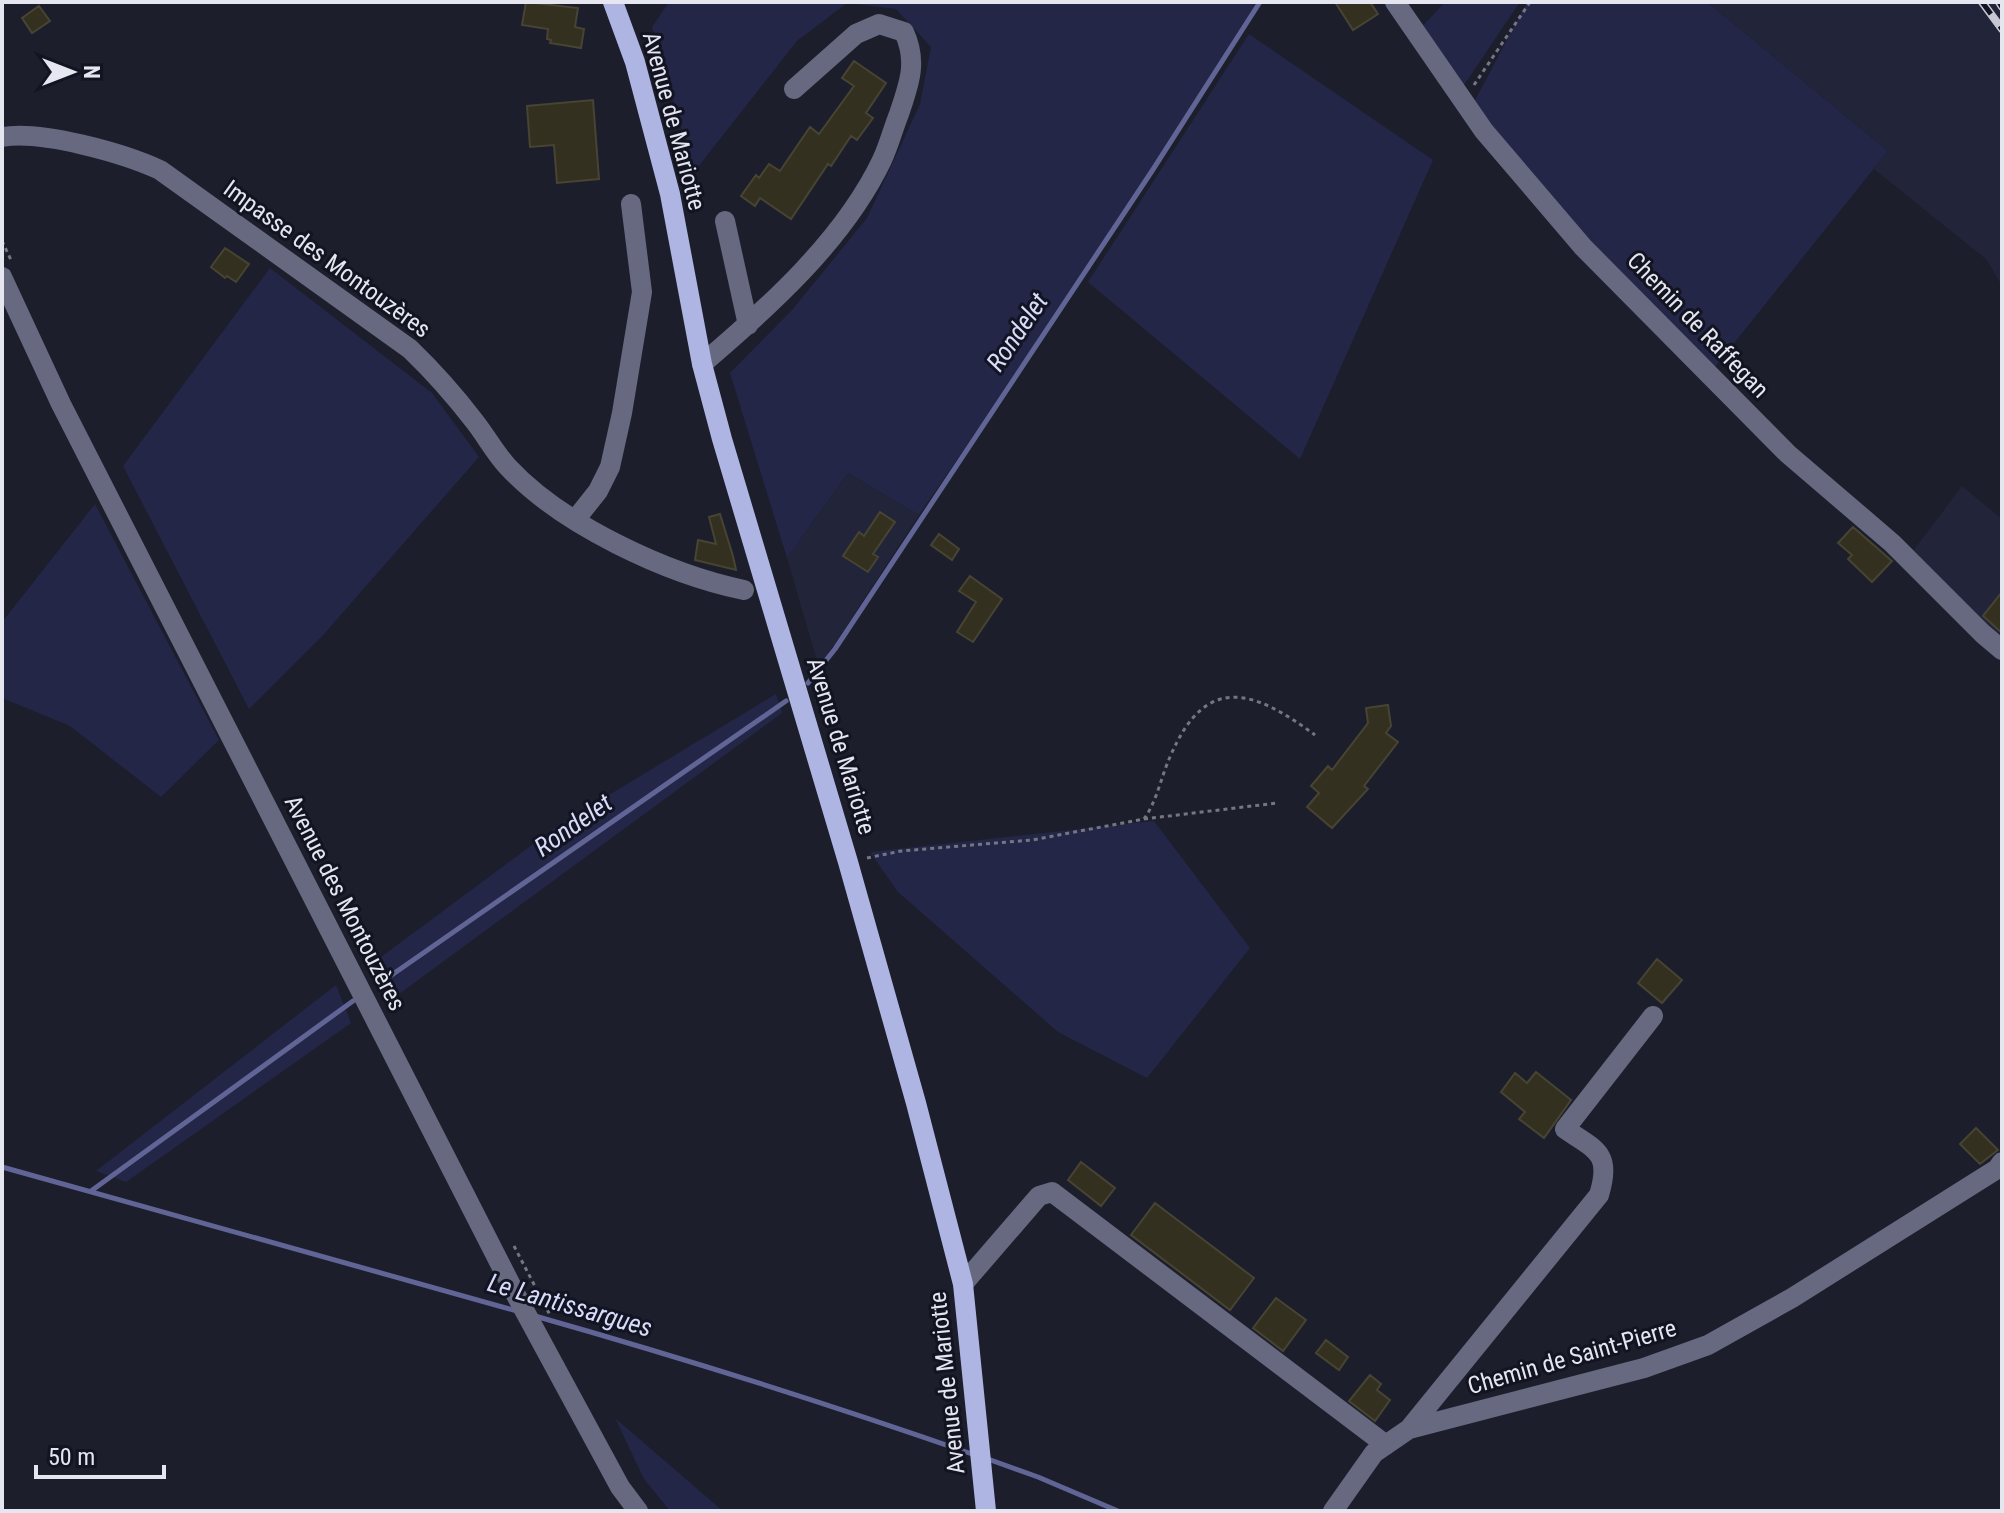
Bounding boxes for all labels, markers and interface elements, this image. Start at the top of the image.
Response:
street label: Avenue de Mariotte [637,29,711,213]
north arrow [32,32,112,112]
text: N [79,65,104,79]
street label: Impasse des Montouzères [218,175,436,343]
street label: Chemin de Raffegan [1622,247,1774,403]
water label: Rondelet [980,287,1054,377]
street label: Avenue de Mariotte [801,654,881,838]
water label: Rondelet [528,787,618,862]
street label: Avenue des Montouzères [279,791,411,1015]
water label: Le Lantissargues [484,1267,656,1343]
street label: Avenue de Mariotte [924,1290,970,1476]
street label: Chemin de Saint-Pierre [1464,1314,1680,1400]
scale bar [36,1429,164,1479]
text: 50 m [48,1443,95,1471]

